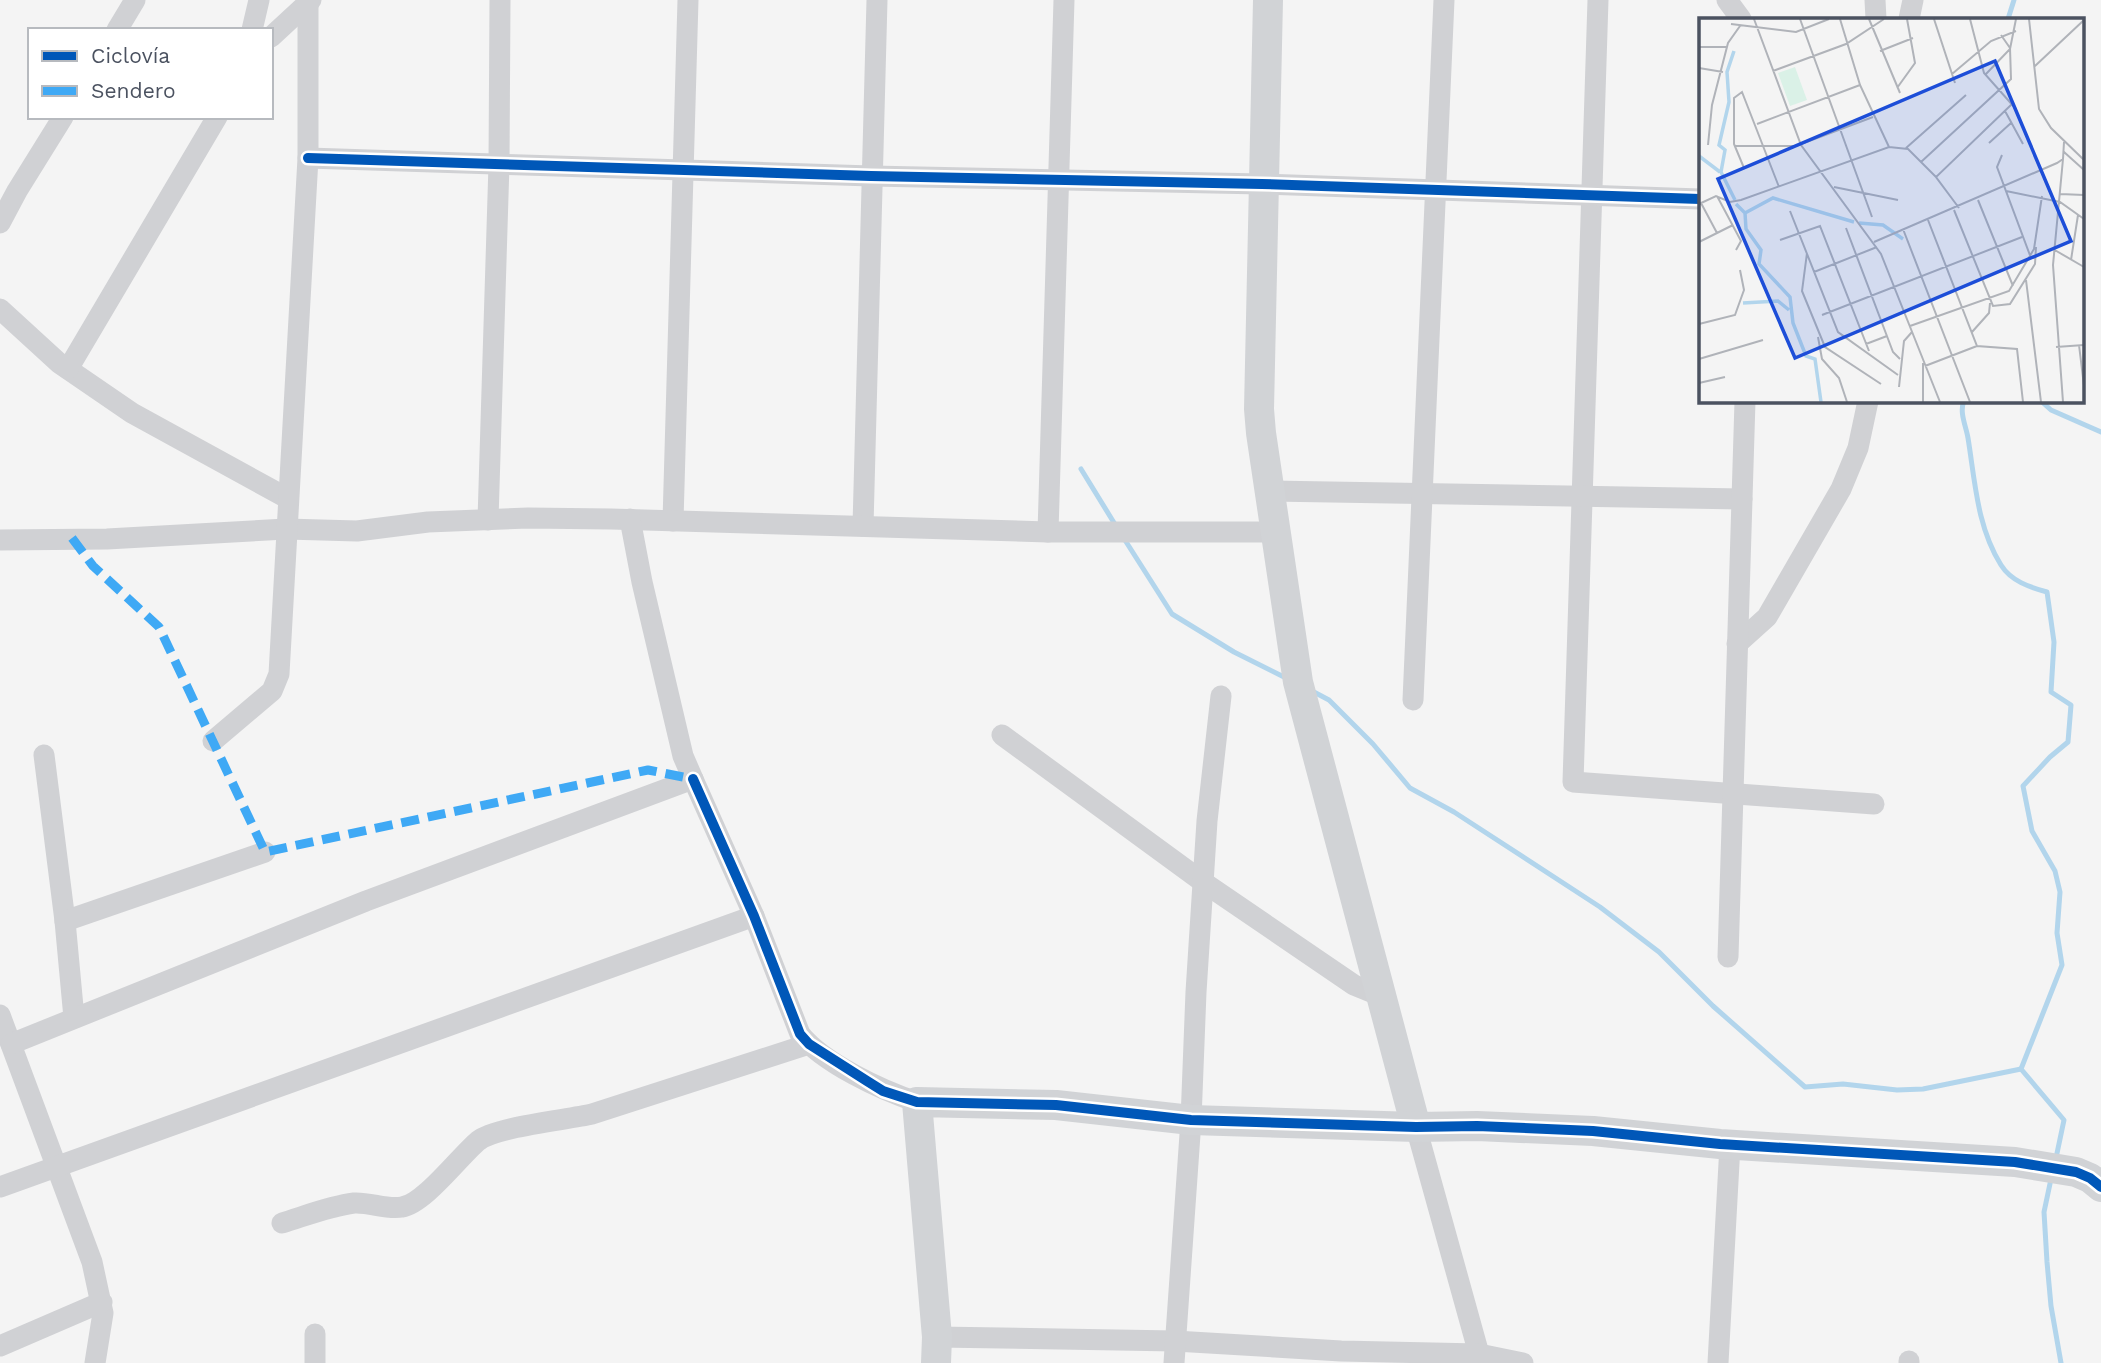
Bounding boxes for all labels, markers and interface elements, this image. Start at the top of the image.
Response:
inset map [1699,18,2084,402]
legend [28,28,273,119]
text: Ciclovía [91,43,170,68]
text: Sendero [91,78,176,103]

